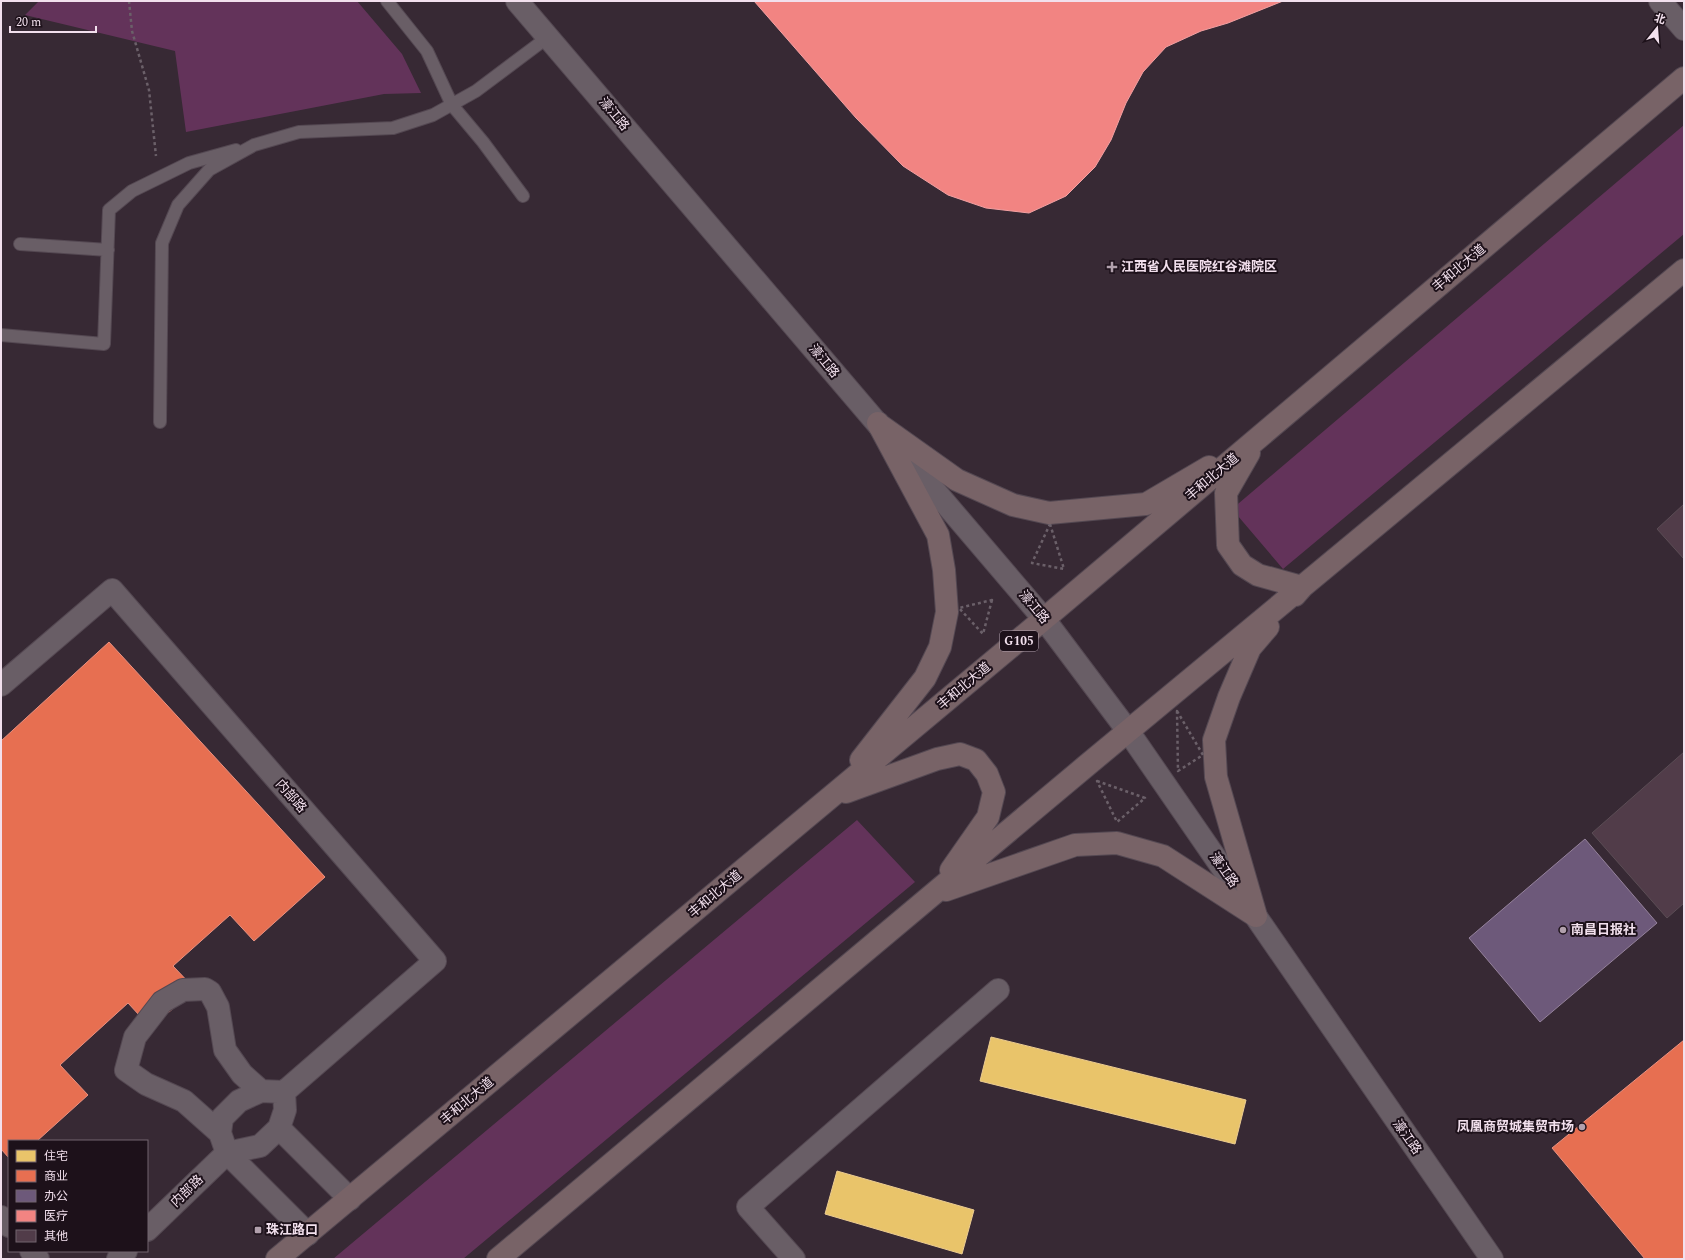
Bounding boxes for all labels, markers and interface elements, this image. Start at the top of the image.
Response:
scale bar [10,8,96,34]
north arrow [1637,8,1677,48]
text: 北 [1652,9,1668,29]
text: 20 m [16,13,41,32]
street label: 濠江路 [594,93,634,135]
street label: 丰和北大道 [1428,239,1490,297]
place label: 江西省人民医院红谷滩院区 [1121,257,1277,277]
marker: 江西省人民医院红谷滩院区 [1106,261,1118,273]
street label: 濠江路 [804,340,844,382]
street label: 丰和北大道 [1181,448,1243,506]
street label: 濠江路 [1014,586,1054,628]
road number: G105 [1000,631,1038,651]
street label: 丰和北大道 [933,657,995,715]
street label: 内部路 [271,775,311,817]
street label: 濠江路 [1205,848,1243,892]
street label: 丰和北大道 [684,865,746,923]
place label: 南昌日报社 [1571,920,1636,940]
marker: 南昌日报社 [1558,925,1568,935]
street label: 丰和北大道 [436,1072,498,1130]
street label: 濠江路 [1388,1115,1426,1159]
place label: 凤凰商贸城集贸市场 [1457,1117,1574,1137]
marker: 凤凰商贸城集贸市场 [1577,1122,1587,1132]
legend [8,1140,148,1252]
text: 住宅 [44,1147,68,1166]
text: 商业 [44,1167,68,1186]
street label: 内部路 [166,1170,208,1212]
text: 办公 [44,1187,68,1206]
text: 医疗 [44,1207,68,1226]
place label: 珠江路口 [266,1220,318,1240]
marker: 珠江路口 [253,1225,263,1235]
text: 其他 [44,1227,68,1246]

